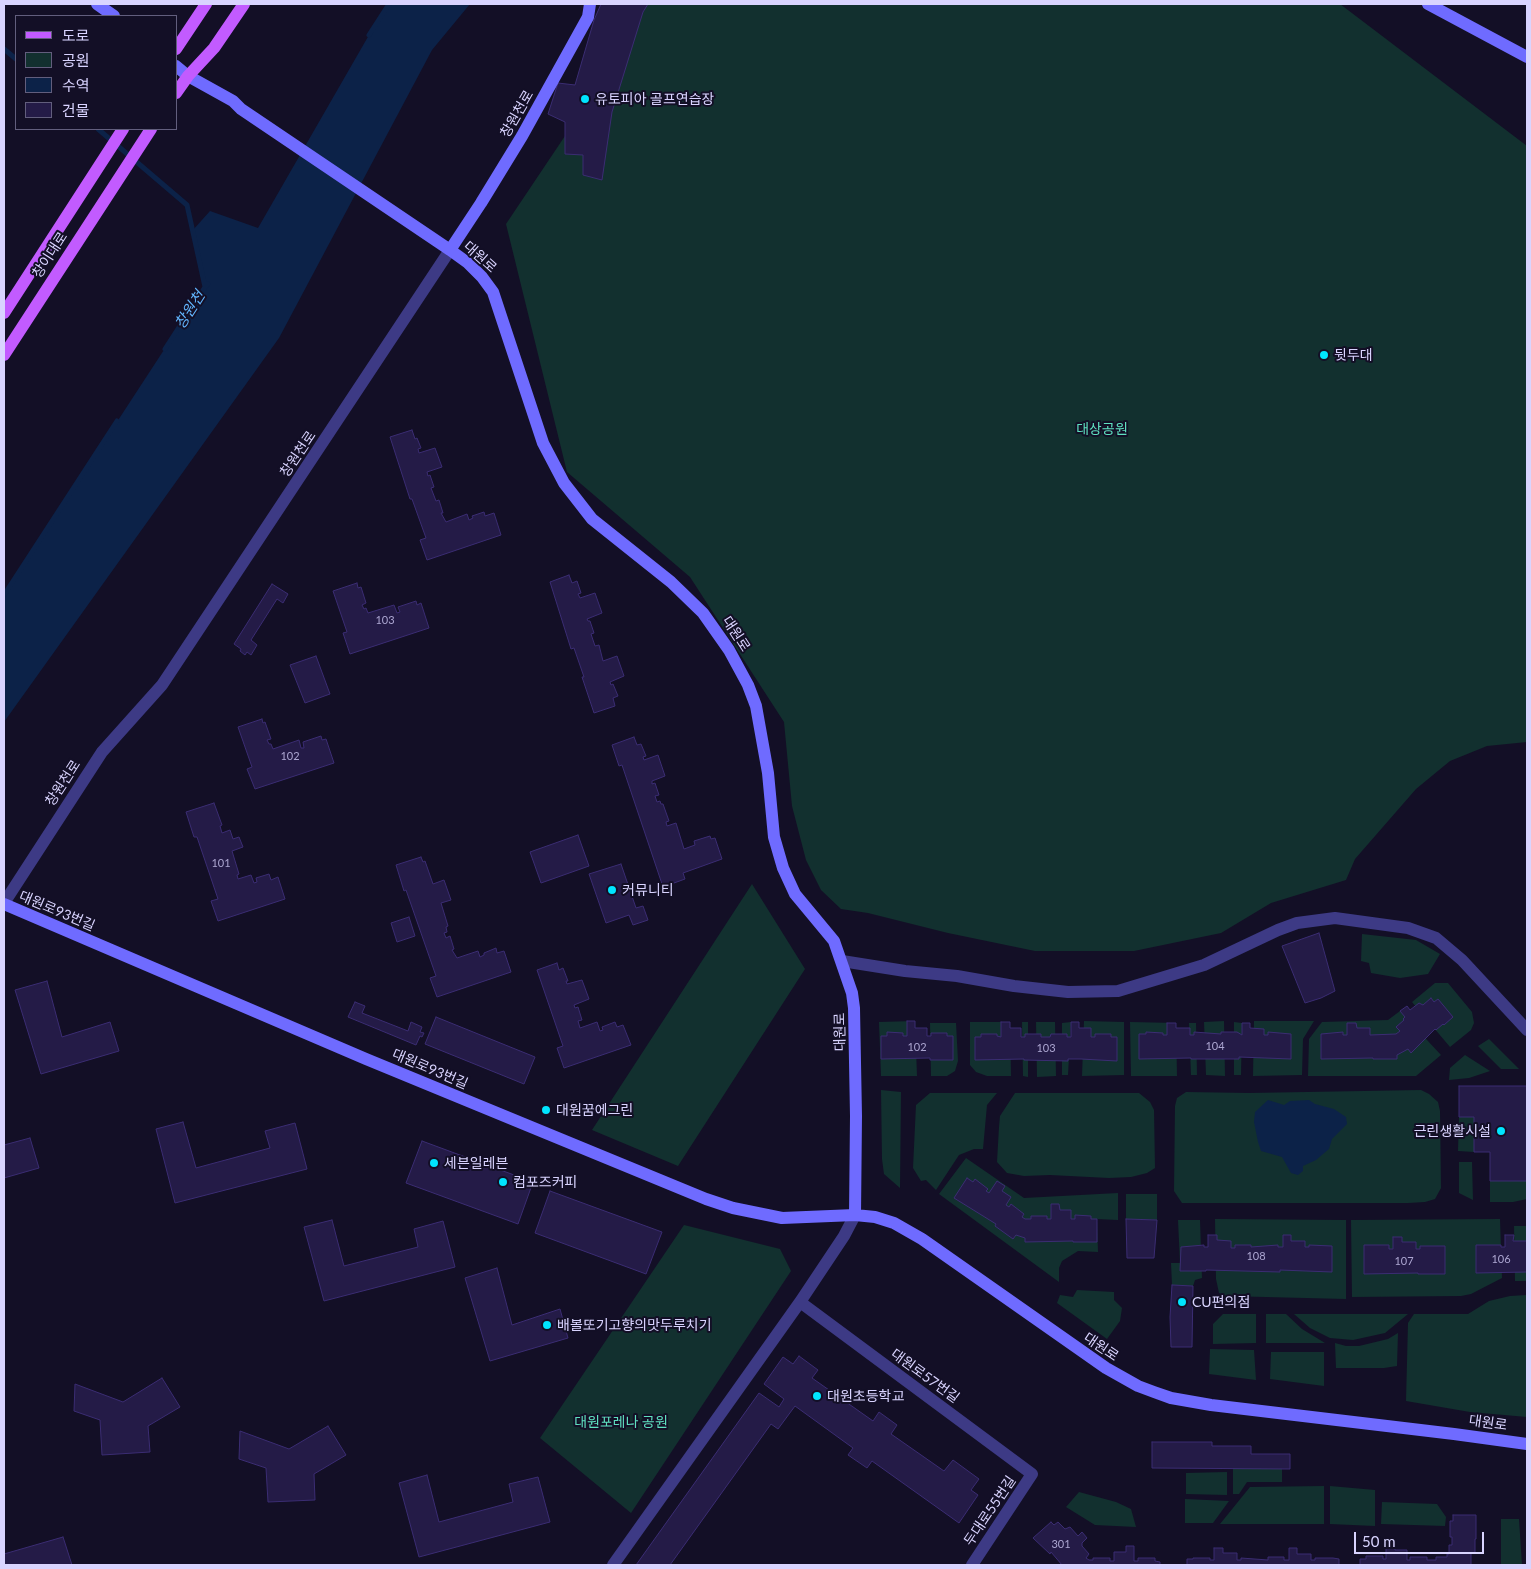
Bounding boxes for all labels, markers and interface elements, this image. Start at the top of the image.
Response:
legend [15,15,178,130]
text: 도로 [62,26,90,44]
text: 공원 [62,51,90,69]
text: 수역 [62,76,90,94]
street label: 창원천로 [497,87,537,141]
place label: 유토피아 골프연습장 [595,91,715,107]
marker: 유토피아 골프연습장 [579,93,591,105]
text: 건물 [62,101,90,119]
street label: 창이대로 [29,229,71,281]
street label: 대원로 [460,238,500,276]
water label: 창원천 [171,288,209,332]
place label: 뒷두대 [1334,347,1373,363]
marker: 뒷두대 [1318,349,1330,361]
park label: 대상공원 [1076,421,1128,437]
street label: 창원천로 [277,428,319,480]
house number: 103 [375,613,395,627]
street label: 대원로 [718,613,754,655]
house number: 102 [280,749,300,763]
street label: 창원천로 [42,757,84,809]
house number: 101 [211,856,231,870]
place label: 커뮤니티 [622,882,674,898]
marker: 커뮤니티 [606,884,618,896]
street label: 대원로93번길 [17,888,97,934]
street label: 대원로 [831,1013,849,1051]
house number: 104 [1205,1039,1225,1053]
house number: 102 [907,1040,927,1054]
house number: 103 [1036,1041,1056,1055]
street label: 대원로93번길 [390,1046,470,1092]
place label: 대원꿈에그린 [556,1102,633,1118]
marker: 대원꿈에그린 [540,1104,552,1116]
place label: 근린생활시설 [1414,1123,1491,1139]
marker: 근린생활시설 [1495,1125,1507,1137]
place label: 세븐일레븐 [444,1155,508,1171]
marker: 세븐일레븐 [428,1157,440,1169]
place label: 컴포즈커피 [513,1174,577,1190]
marker: 컴포즈커피 [497,1176,509,1188]
house number: 108 [1246,1249,1266,1263]
house number: 106 [1491,1252,1511,1266]
house number: 107 [1394,1254,1414,1268]
place label: CU편의점 [1192,1294,1250,1310]
marker: CU편의점 [1176,1296,1188,1308]
place label: 배볼또기고향의맛두루치기 [557,1317,712,1333]
marker: 배볼또기고향의맛두루치기 [541,1319,553,1331]
street label: 대원로 [1080,1329,1122,1365]
street label: 대원로57번길 [887,1346,963,1406]
place label: 대원초등학교 [827,1388,904,1404]
marker: 대원초등학교 [811,1390,823,1402]
street label: 대원로 [1468,1412,1508,1434]
park label: 대원포레나 공원 [574,1414,668,1430]
street label: 두대로55번길 [960,1473,1020,1549]
scale bar [1356,1522,1486,1554]
text: 50 m [1362,1532,1396,1550]
house number: 301 [1051,1537,1071,1551]

